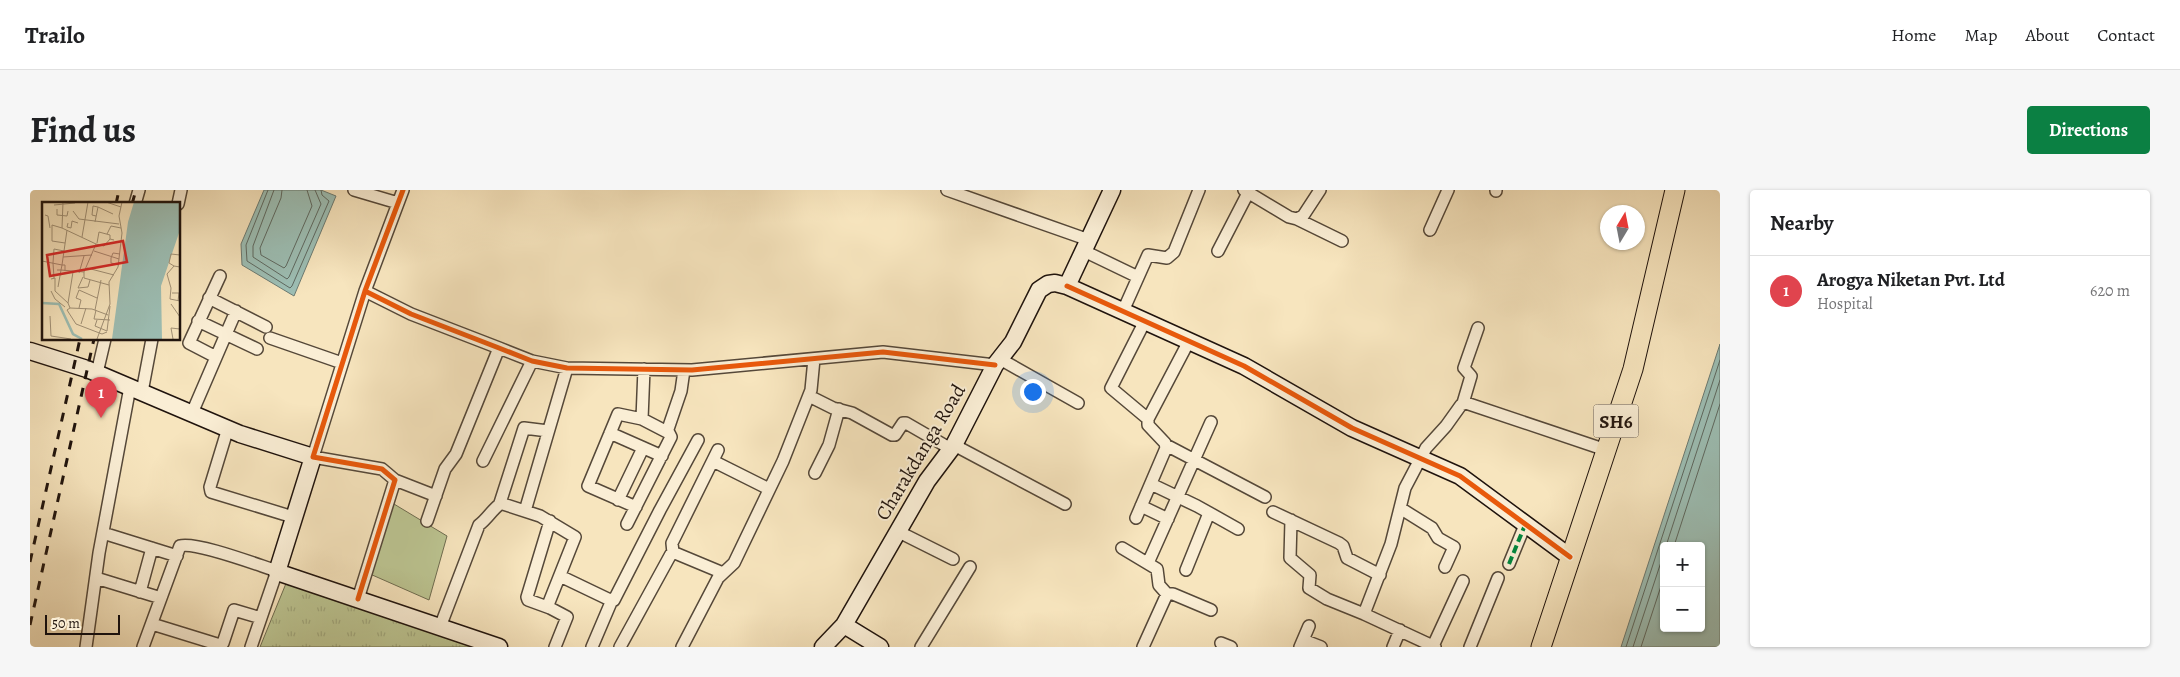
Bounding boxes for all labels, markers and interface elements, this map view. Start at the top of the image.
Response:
text: Trailo [25,19,85,51]
text: Home [1891,23,1936,47]
text: Map [1964,23,1997,47]
text: About [2025,23,2069,47]
text: Contact [2097,23,2155,47]
text: Find us [30,106,136,154]
button: Directions [2027,106,2150,154]
inset map [42,202,180,340]
north arrow [1600,205,1645,250]
text: Nearby [1770,209,1833,237]
text: Arogya Niketan Pvt. Ltd [1817,267,2005,293]
text: 1 [1783,280,1789,302]
text: 620 m [2090,280,2130,302]
text: Hospital [1817,293,1873,315]
pin: 1 [85,377,117,418]
street label: Charakdanga Road [869,379,972,525]
your location [1020,379,1046,405]
road number: SH6 [1594,405,1638,438]
map controls [1660,542,1705,632]
button: + [1660,542,1705,587]
button: − [1660,587,1705,632]
scale bar [45,612,120,635]
text: 50 m [52,614,80,633]

